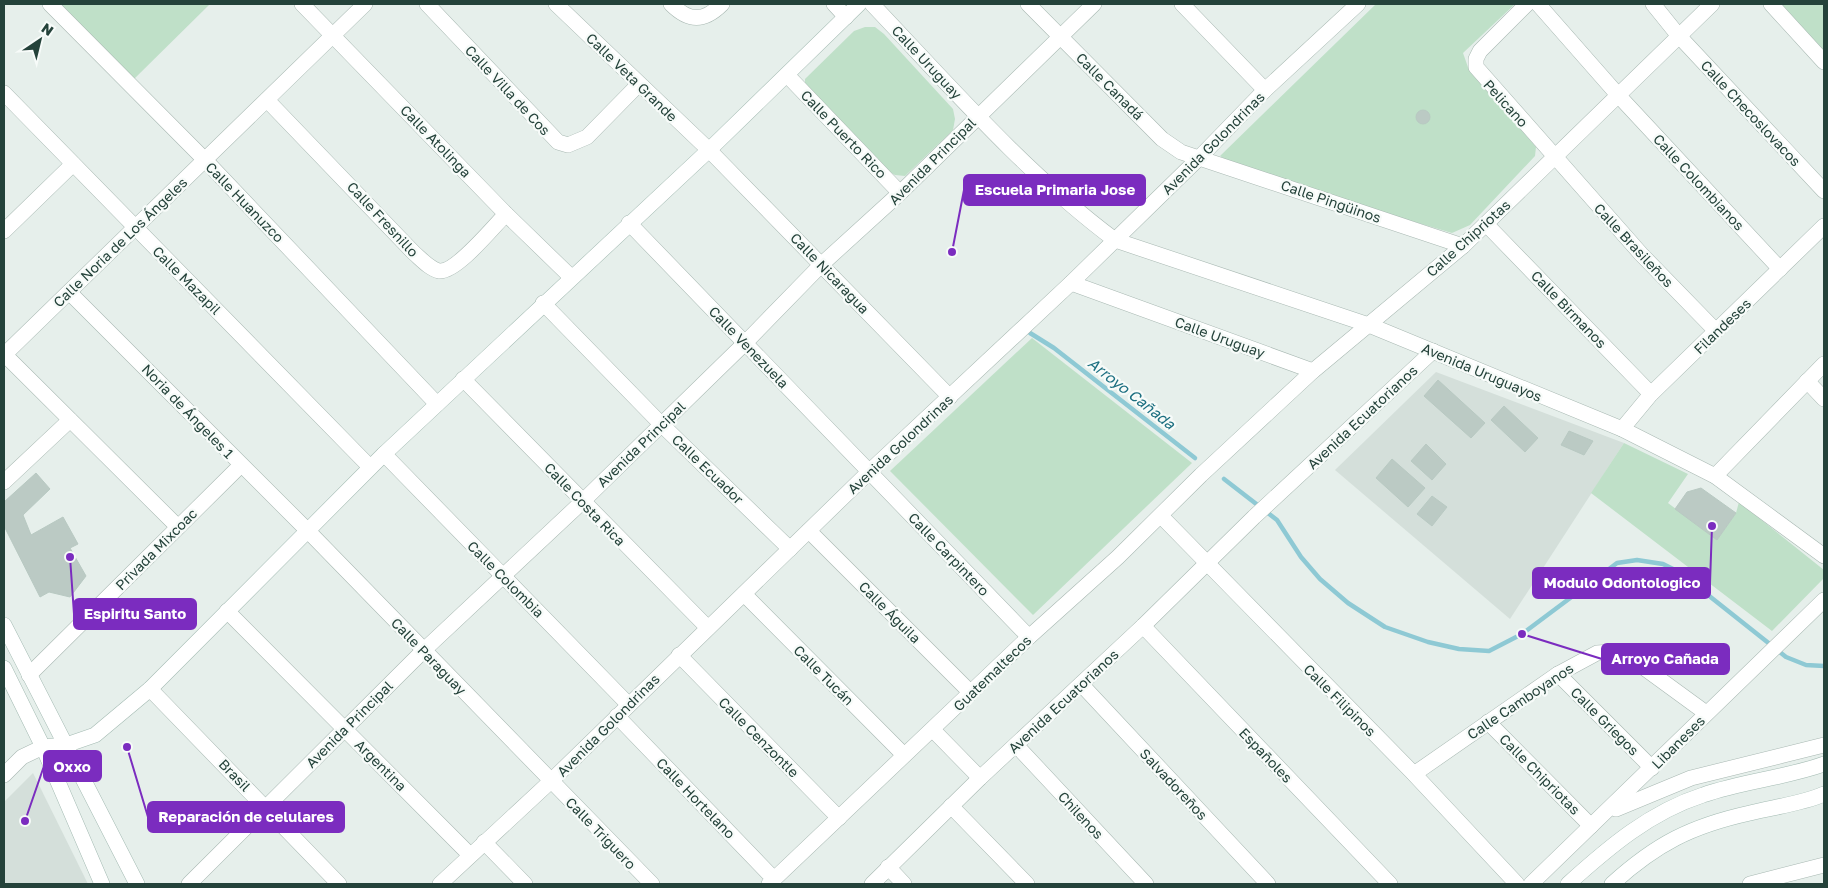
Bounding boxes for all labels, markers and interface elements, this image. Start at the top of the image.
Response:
north arrow [15,15,65,65]
text: N [39,19,57,39]
street label: Calle Uruguay [889,22,966,102]
street label: Calle Veta Grande [583,29,681,125]
street label: Calle Villa de Cos [462,41,554,139]
street label: Calle Canadá [1073,49,1147,123]
street label: Calle Checoslovacos [1697,56,1805,170]
street label: Pelicano [1480,76,1532,130]
street label: Calle Puerto Rico [798,86,890,182]
street label: Avenida Golondrinas [1158,88,1268,198]
street label: Calle Atolinga [397,101,475,181]
street label: Avenida Principal [885,114,979,208]
street label: Calle Colombianos [1650,130,1748,234]
street label: Calle Huanuzco [202,158,288,246]
street label: Calle Noria de Los Ángeles [50,174,190,310]
callout: Escuela Primaria Jose [964,175,1145,205]
street label: Calle Pingüinos [1279,176,1383,226]
street label: Calle Fresnillo [344,178,422,260]
text: Escuela Primaria Jose [975,180,1135,198]
street label: Calle Chipriotas [1423,196,1513,280]
street label: Calle Brasileños [1591,200,1677,290]
street label: Calle Nicaragua [787,229,873,317]
street label: Calle Mazapil [149,242,225,318]
street label: Calle Birmanos [1528,267,1610,351]
street label: Filandeses [1690,295,1754,357]
street label: Calle Venezuela [706,302,792,392]
street label: Calle Uruguay [1173,313,1267,361]
street label: Avenida Uruguayos [1419,339,1545,405]
water label: Arroyo Cañada [1084,354,1179,434]
street label: Noria de Ángeles 1 [139,360,238,462]
street label: Avenida Ecuatorianos [1303,362,1421,472]
street label: Avenida Golondrinas [844,391,956,497]
street label: Avenida Principal [593,398,689,490]
street label: Calle Ecuador [669,431,748,508]
street label: Calle Costa Rica [541,459,629,549]
street label: Privada Mixcoac [112,504,201,593]
street label: Calle Carpintero [905,509,993,599]
street label: Calle Colombia [464,537,548,621]
callout: Modulo Odontologico [1533,568,1710,598]
text: Modulo Odontologico [1544,573,1700,591]
street label: Calle Águila [856,578,924,646]
callout: Espiritu Santo [74,599,196,629]
text: Espiritu Santo [84,604,186,622]
street label: Calle Paraguay [388,614,470,698]
street label: Guatemaltecos [950,632,1034,714]
street label: Calle Tucán [790,641,858,709]
callout: Arroyo Cañada [1602,644,1729,674]
street label: Avenida Ecuatorianos [1004,646,1122,756]
text: Arroyo Cañada [1611,649,1719,667]
street label: Calle Camboyanos [1464,659,1576,743]
street label: Calle Filipinos [1300,660,1380,740]
street label: Avenida Golondrinas [553,670,663,780]
street label: Avenida Principal [302,677,396,771]
street label: Calle Griegos [1567,683,1643,759]
street label: Calle Cenzontle [715,693,803,781]
street label: Libaneses [1648,712,1708,772]
street label: Españoles [1236,724,1296,786]
street label: Calle Chipriotas [1496,730,1584,818]
street label: Argentina [352,736,410,794]
street label: Salvadoreños [1137,745,1211,823]
callout: Oxxo [44,751,101,781]
street label: Calle Hortelano [653,754,739,842]
street label: Brasil [216,755,254,795]
text: Oxxo [53,757,91,775]
street label: Chilenos [1055,788,1107,842]
street label: Calle Triguero [562,793,640,873]
callout: Reparación de celulares [148,802,344,832]
text: Reparación de celulares [158,807,334,825]

